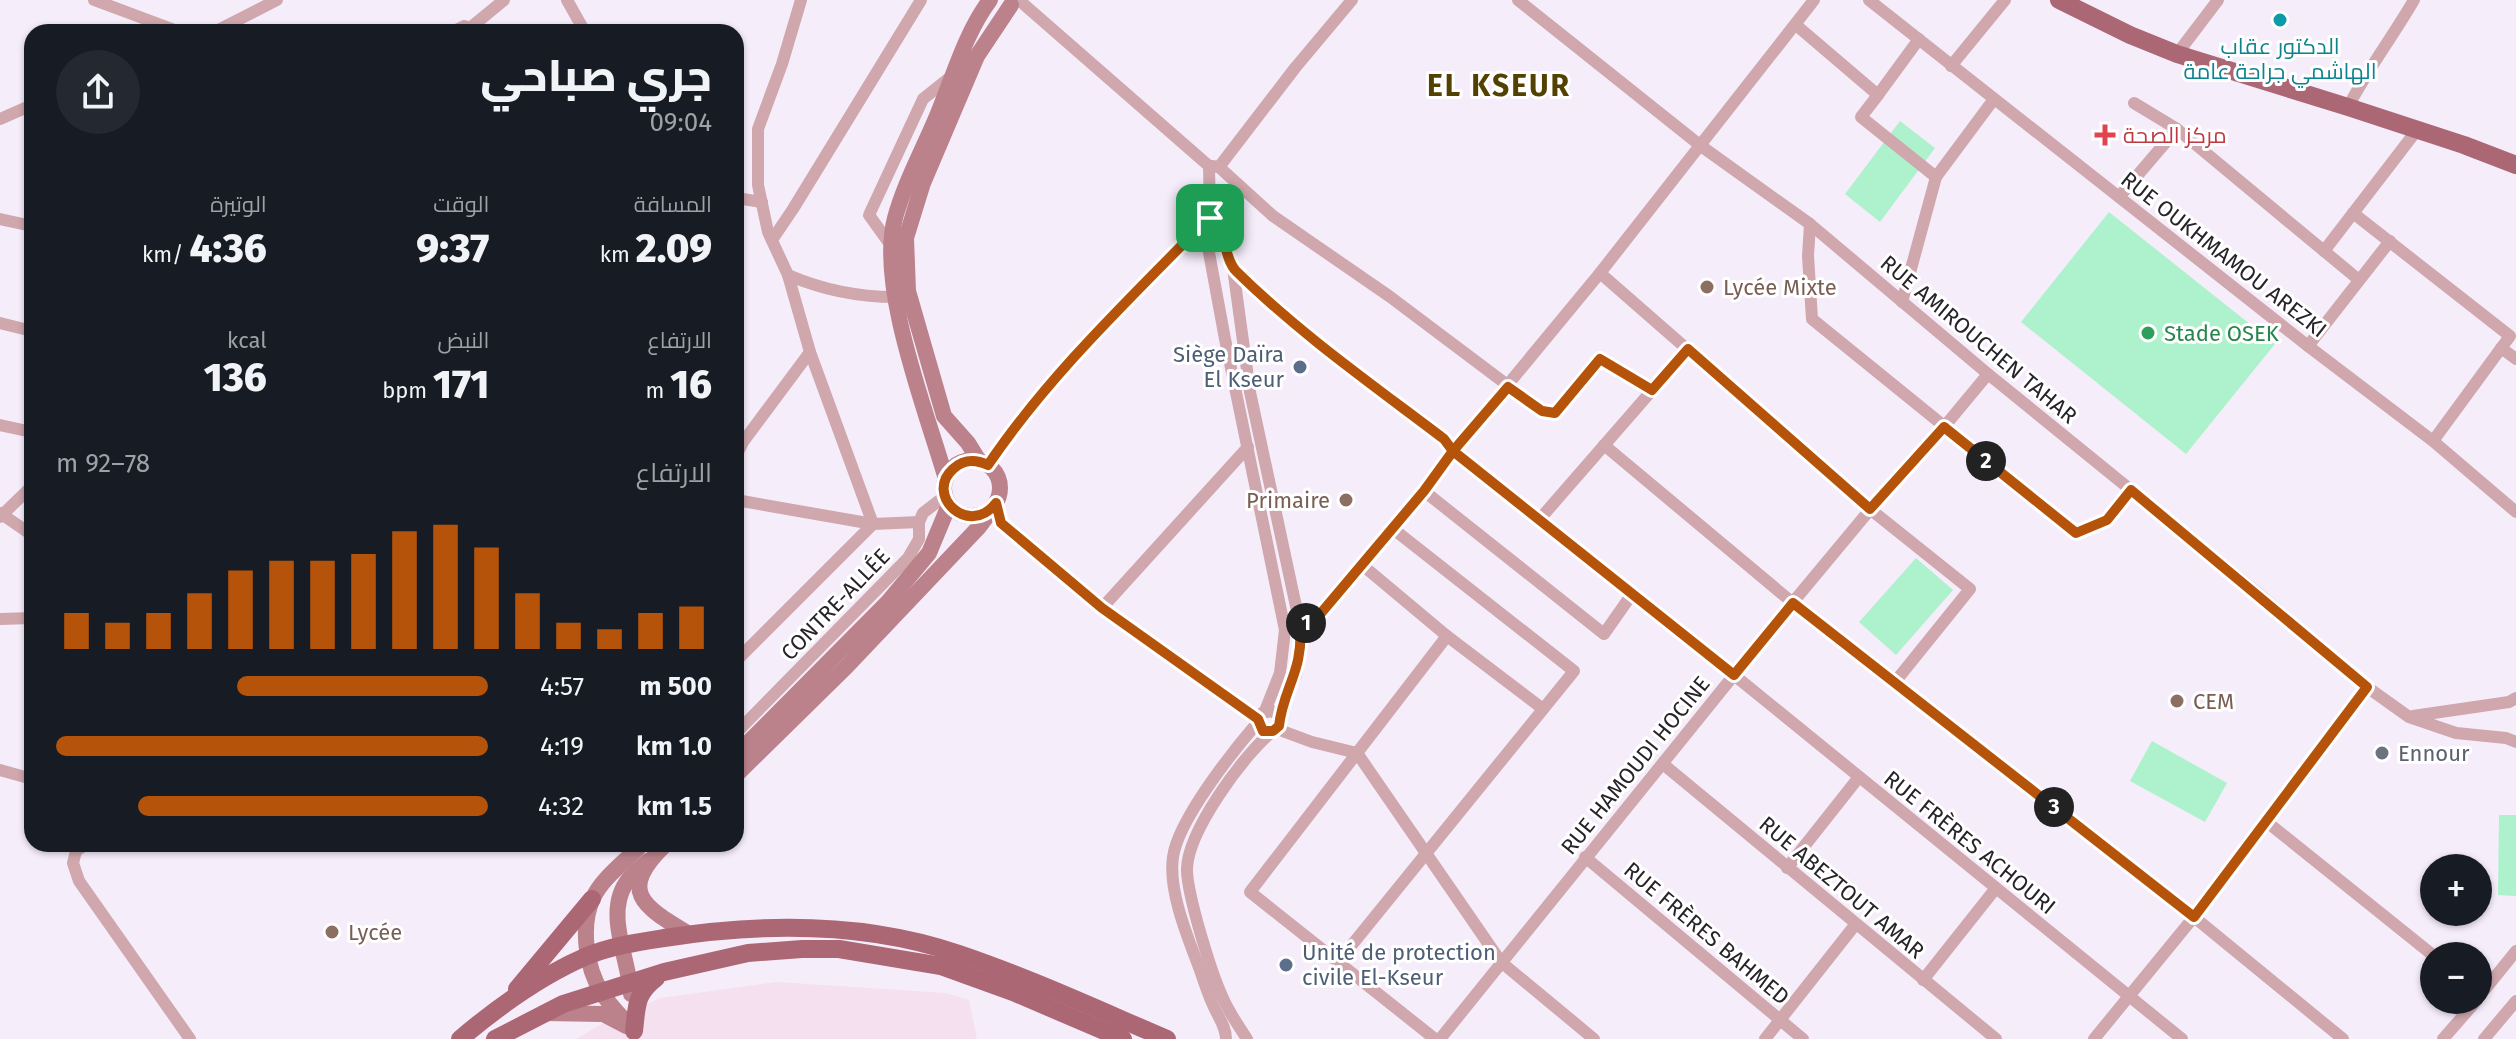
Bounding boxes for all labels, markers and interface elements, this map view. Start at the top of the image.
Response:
marker: الدكتور عقاب الهاشمي جراحة عامة [2271,11,2289,29]
place label: الدكتور عقاب الهاشمي جراحة عامة [2183,33,2377,88]
button: share [56,50,140,134]
text: جري صباحي [480,50,712,103]
district label: EL KSEUR [1427,68,1571,104]
text: 09:04 [650,107,712,138]
place label: مركز الصحة [2123,122,2227,149]
marker: مركز الصحة [2094,124,2116,146]
street label: RUE OUKHMAMOU AREZKI [2115,166,2332,343]
pin [1176,184,1244,252]
text: الوتيرة [210,191,267,218]
text: الوقت [433,191,489,218]
text: المسافة [634,191,712,218]
icon: arrive [1188,196,1232,240]
text: 4:36 [189,225,267,273]
text: 9:37 [416,225,489,273]
text: 2.09 [636,225,712,273]
text: /km [142,241,189,268]
text: km [600,241,636,268]
street label: RUE AMIROUCHEN TAHAR [1875,249,2082,429]
place label: Lycée Mixte [1723,274,1837,301]
marker: Lycée Mixte [1698,278,1716,296]
place label: Stade OSEK [2164,320,2279,347]
marker: Stade OSEK [2139,324,2157,342]
text: kcal [227,327,267,354]
text: النبض [438,327,489,354]
text: الارتفاع [648,327,712,354]
place label: Siège Daïra El Kseur [1173,341,1284,393]
text: 136 [204,354,267,402]
marker: Siège Daïra El Kseur [1291,358,1309,376]
text: 171 [433,361,489,409]
text: 16 [670,361,712,409]
text: bpm [382,377,433,404]
text: m [645,377,670,404]
pin: 2 [1966,441,2006,481]
text: 2 [1980,447,1992,474]
text: 78–92 m [56,448,150,479]
text: الارتفاع [636,458,712,489]
place label: Primaire [1246,487,1330,514]
marker: Primaire [1337,491,1355,509]
street label: CONTRE-ALLÉE [775,543,895,666]
pin: 1 [1286,603,1326,643]
text: 1 [1301,609,1311,636]
text: 4:57 [540,671,584,702]
text: 500 m [639,671,712,702]
street label: RUE HAMOUDI HOCINE [1555,671,1716,860]
place label: CEM [2193,688,2234,715]
marker: CEM [2168,692,2186,710]
text: 4:19 [540,731,584,762]
text: 1.0 km [636,731,712,762]
place label: Ennour [2398,740,2470,767]
marker: Ennour [2373,744,2391,762]
street label: RUE FRÈRES ACHOURI [1878,765,2061,920]
pin: 3 [2034,787,2074,827]
text: 4:32 [538,791,584,822]
text: 1.5 km [637,791,712,822]
text: 3 [2048,793,2060,820]
street label: RUE ABEZTOUT AMAR [1754,810,1930,964]
map controls [2420,854,2492,1014]
button: + [2420,854,2492,926]
street label: RUE FRÈRES BAHMED [1618,856,1795,1011]
place label: Lycée [348,919,402,946]
marker: Lycée [323,923,341,941]
place label: Unité de protection civile El-Kseur [1302,939,1496,991]
button: − [2420,942,2492,1014]
marker: Unité de protection civile El-Kseur [1277,956,1295,974]

